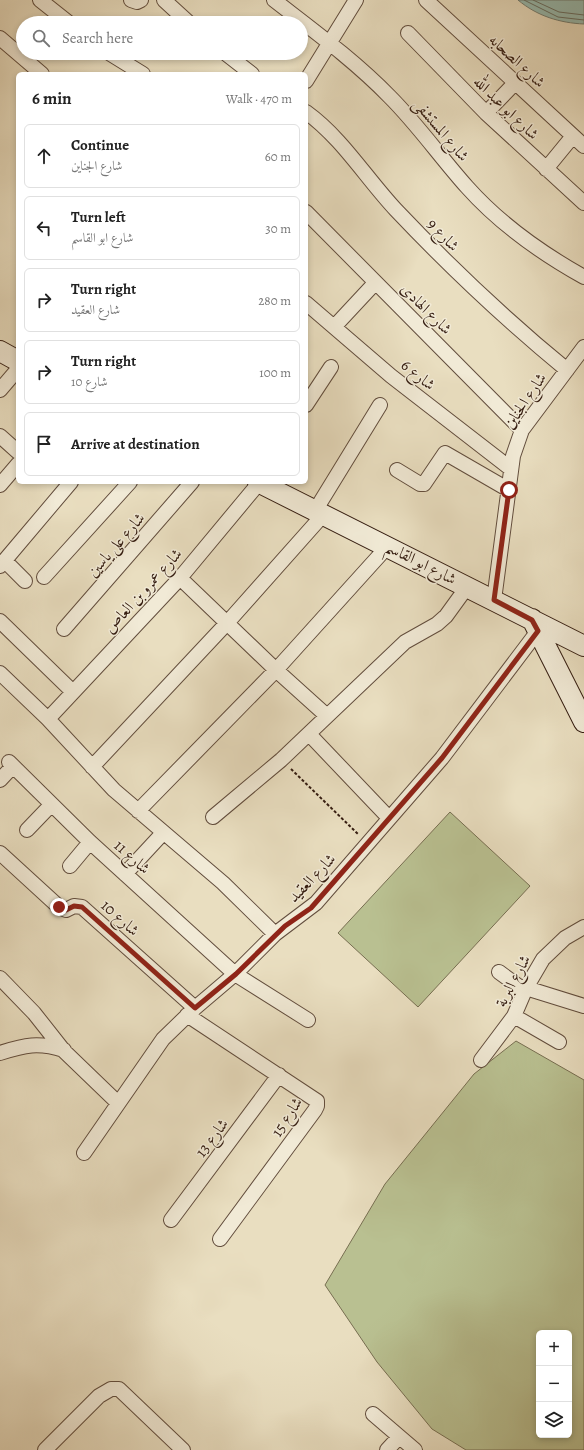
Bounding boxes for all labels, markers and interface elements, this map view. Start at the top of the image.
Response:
search box [16,16,308,60]
icon: search [30,27,52,49]
text: Search here [62,28,133,48]
street label: شارع الصحابه [483,29,550,94]
street label: شارع ابو عبد الله [467,70,545,146]
text: 6 min [32,87,72,110]
text: Walk · 470 m [226,90,292,107]
street label: شارع المستشفى [406,94,474,168]
text: Continue [71,135,129,155]
icon: ahead [33,145,55,167]
text: 60 m [265,148,291,165]
text: شارع الجناين [71,157,123,174]
text: Turn left [71,207,126,227]
street label: شارع 9 [420,214,464,258]
icon: left [33,217,55,239]
text: 30 m [265,220,291,237]
text: شارع ابو القاسم [71,229,133,246]
street label: شارع الهادى [394,278,457,341]
text: Turn right [71,279,136,299]
icon: right [33,289,55,311]
text: 280 m [258,292,291,309]
text: شارع العقيد [71,301,120,318]
text: Turn right [71,351,136,371]
street label: شارع 6 [395,354,440,397]
icon: right [33,361,55,383]
text: 100 m [259,364,291,381]
street label: شارع الجناين [498,369,554,435]
text: شارع 10 [71,373,108,390]
icon: arrive [33,433,55,455]
text: Arrive at destination [71,434,200,454]
route start [500,481,518,499]
street label: شارع على ياسين [82,508,152,583]
street label: شارع ابو القاسم [380,536,460,595]
street label: شارع عمرو بن العاص [99,544,189,640]
street label: شارع 11 [108,835,155,881]
street label: شارع العقيد [283,849,342,909]
street label: شارع 10 [95,895,144,943]
route end [50,898,68,916]
street label: شارع البربة [490,951,538,1012]
street label: شارع 15 [266,1093,310,1142]
street label: شارع 13 [190,1114,235,1163]
map controls [536,1330,572,1438]
button: + [536,1330,572,1366]
button: − [536,1366,572,1402]
button: layers [536,1402,572,1438]

